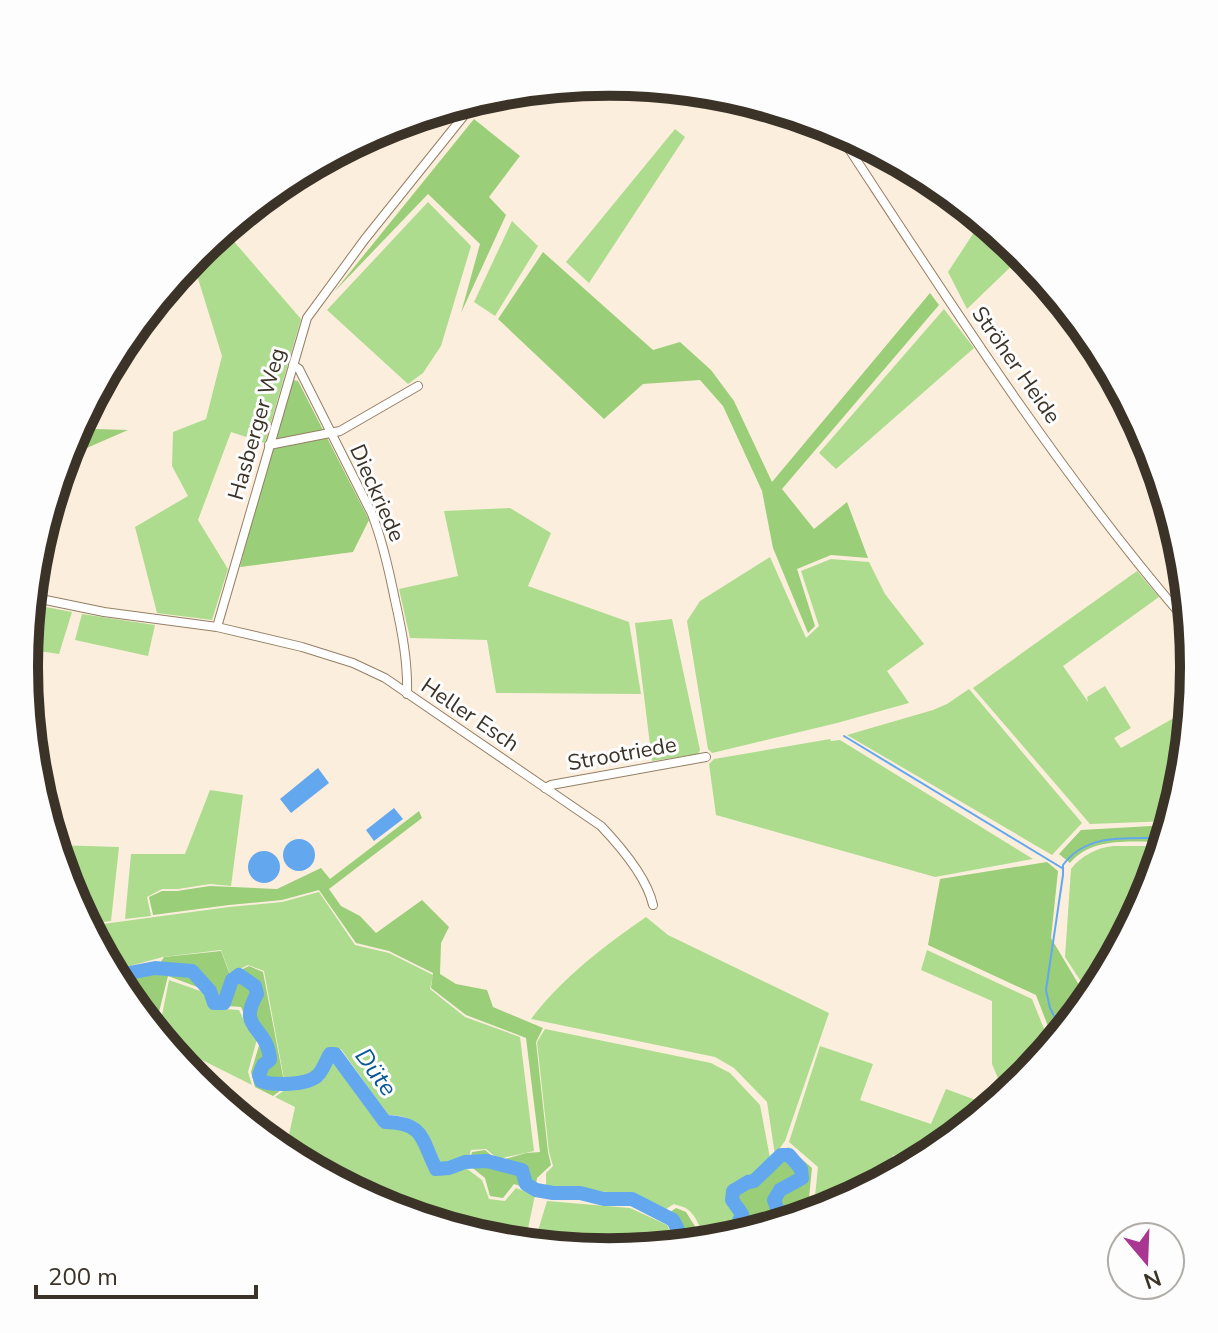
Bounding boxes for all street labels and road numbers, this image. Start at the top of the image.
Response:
street label: Ströher Heide [964,300,1068,430]
street label: Hasberger Weg [221,344,293,504]
street label: Dieckriede [342,440,412,546]
street label: Heller Esch [415,671,525,759]
street label: Strootriede [565,730,679,778]

